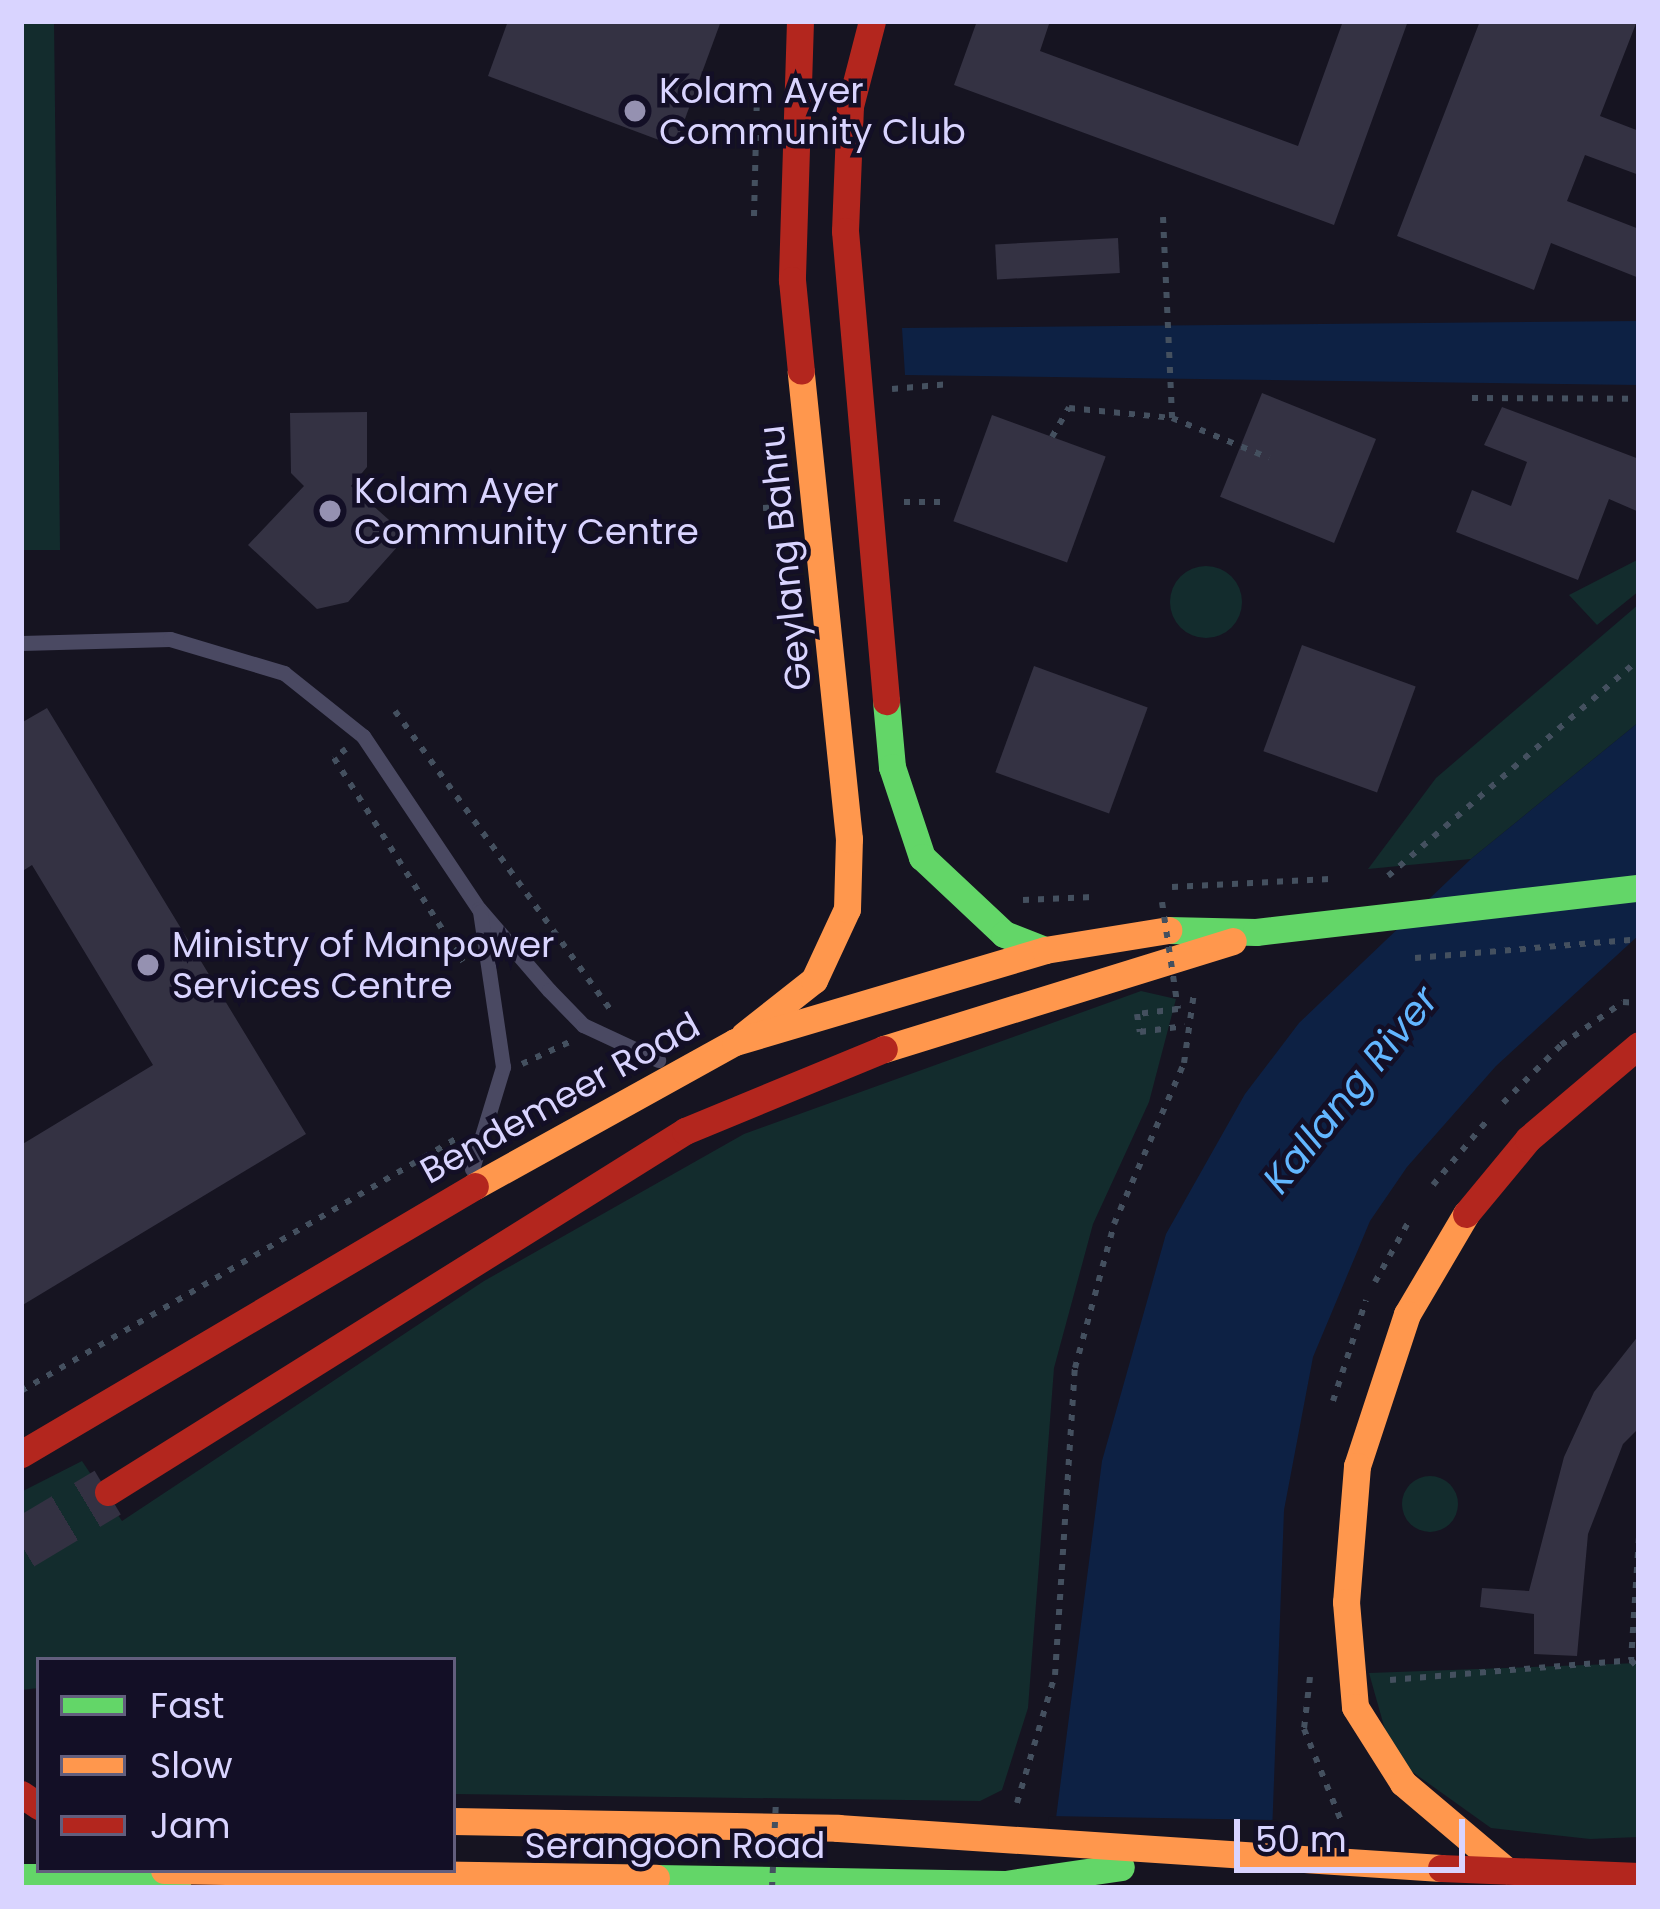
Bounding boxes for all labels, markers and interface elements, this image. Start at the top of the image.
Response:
place label: Kolam Ayer Community Club [659,68,966,153]
marker: Kolam Ayer Community Club [622,98,648,124]
street label: Geylang Bahru [750,423,820,693]
place label: Kolam Ayer Community Centre [354,468,699,553]
marker: Kolam Ayer Community Centre [317,498,343,524]
place label: Ministry of Manpower Services Centre [172,922,554,1007]
marker: Ministry of Manpower Services Centre [135,952,161,978]
water label: Kallang River [1253,977,1449,1203]
street label: Bendemeer Road [413,1003,707,1193]
legend [36,1657,456,1873]
text: Fast [150,1680,224,1731]
text: Slow [150,1740,233,1791]
scale bar [1240,1795,1471,1869]
text: Jam [150,1800,231,1851]
text: 50 m [1255,1814,1347,1865]
street label: Serangoon Road [525,1824,825,1868]

